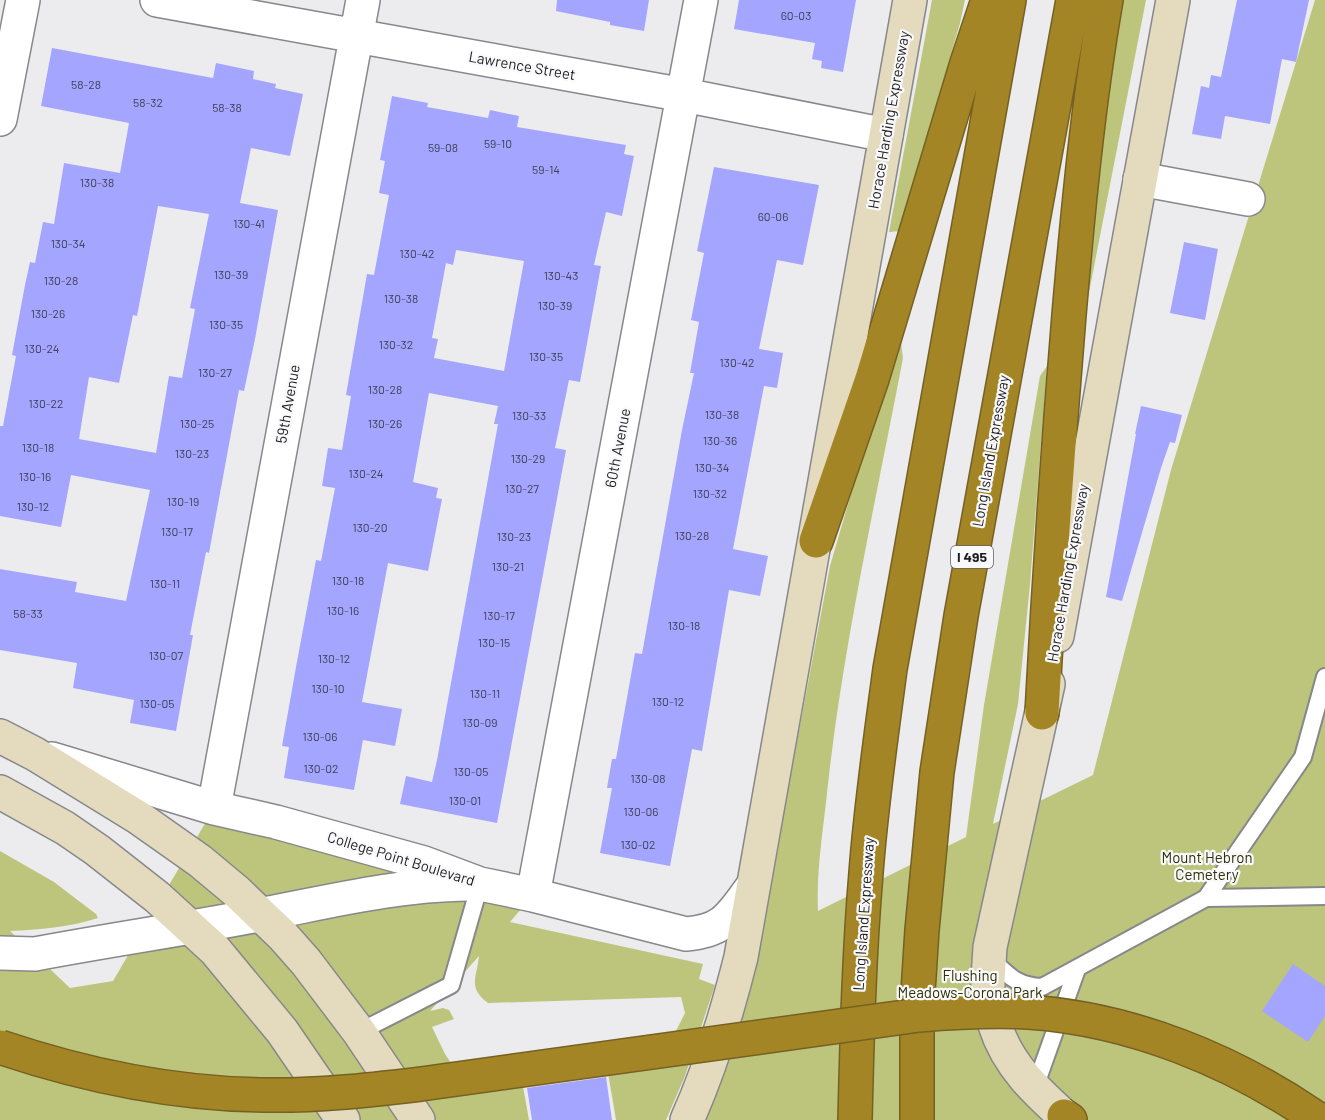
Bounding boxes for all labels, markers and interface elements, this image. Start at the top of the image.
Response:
house number: 60-03 [781,8,811,22]
street label: Horace Harding Expressway [863,29,913,210]
street label: Lawrence Street [467,47,577,83]
house number: 58-28 [71,77,101,91]
house number: 58-32 [133,95,163,109]
house number: 58-38 [212,100,242,114]
house number: 59-10 [484,136,512,150]
house number: 59-08 [428,140,458,154]
house number: 59-14 [532,162,560,176]
house number: 130-38 [80,175,114,189]
house number: 60-06 [758,209,788,223]
house number: 130-41 [233,216,265,230]
house number: 130-34 [51,236,85,250]
house number: 130-42 [400,246,434,260]
house number: 130-39 [214,267,248,281]
house number: 130-43 [544,268,578,282]
house number: 130-28 [44,273,78,287]
house number: 130-38 [384,291,418,305]
house number: 130-39 [538,298,572,312]
house number: 130-26 [31,306,65,320]
house number: 130-35 [209,317,243,331]
house number: 130-32 [379,337,413,351]
house number: 130-24 [25,341,59,355]
house number: 130-35 [529,349,563,363]
house number: 130-42 [720,355,754,369]
street label: 59th Avenue [271,363,303,445]
house number: 130-27 [198,365,232,379]
street label: Long Island Expressway [968,373,1012,528]
house number: 130-28 [368,382,402,396]
house number: 130-22 [29,396,63,410]
street label: 60th Avenue [601,407,634,489]
house number: 130-38 [705,407,739,421]
house number: 130-33 [512,408,546,422]
house number: 130-25 [180,416,214,430]
house number: 130-26 [368,416,402,430]
house number: 130-36 [703,433,737,447]
house number: 130-18 [22,440,54,454]
house number: 130-23 [175,446,209,460]
house number: 130-29 [511,451,545,465]
house number: 130-34 [695,460,729,474]
house number: 130-24 [349,466,383,480]
house number: 130-16 [19,469,51,483]
house number: 130-27 [505,481,539,495]
street label: Horace Harding Expressway [1042,482,1092,663]
house number: 130-32 [693,486,727,500]
house number: 130-19 [167,494,199,508]
house number: 130-12 [17,499,49,513]
house number: 130-20 [352,520,388,534]
house number: 130-17 [161,524,193,538]
house number: 130-28 [675,528,709,542]
house number: 130-23 [497,529,531,543]
road number: I 495 [951,546,993,568]
house number: 130-21 [492,559,524,573]
house number: 130-18 [332,573,364,587]
house number: 130-11 [150,576,180,590]
house number: 130-16 [327,603,359,617]
house number: 58-33 [13,606,43,620]
house number: 130-17 [483,608,515,622]
house number: 130-18 [668,618,700,632]
house number: 130-15 [478,635,510,649]
house number: 130-07 [149,648,183,662]
house number: 130-12 [318,651,350,665]
house number: 130-10 [312,681,344,695]
house number: 130-11 [470,686,500,700]
house number: 130-12 [652,694,684,708]
house number: 130-05 [140,696,174,710]
house number: 130-09 [463,715,497,729]
house number: 130-06 [303,729,337,743]
house number: 130-02 [303,761,339,775]
house number: 130-05 [454,764,488,778]
house number: 130-08 [631,771,665,785]
house number: 130-01 [449,793,481,807]
house number: 130-06 [624,804,658,818]
street label: College Point Boulevard [325,827,477,889]
street label: Long Island Expressway [849,836,877,991]
house number: 130-02 [620,837,656,851]
park label: Mount Hebron Cemetery [1161,848,1253,883]
park label: Flushing Meadows-Corona Park [898,966,1043,1001]

